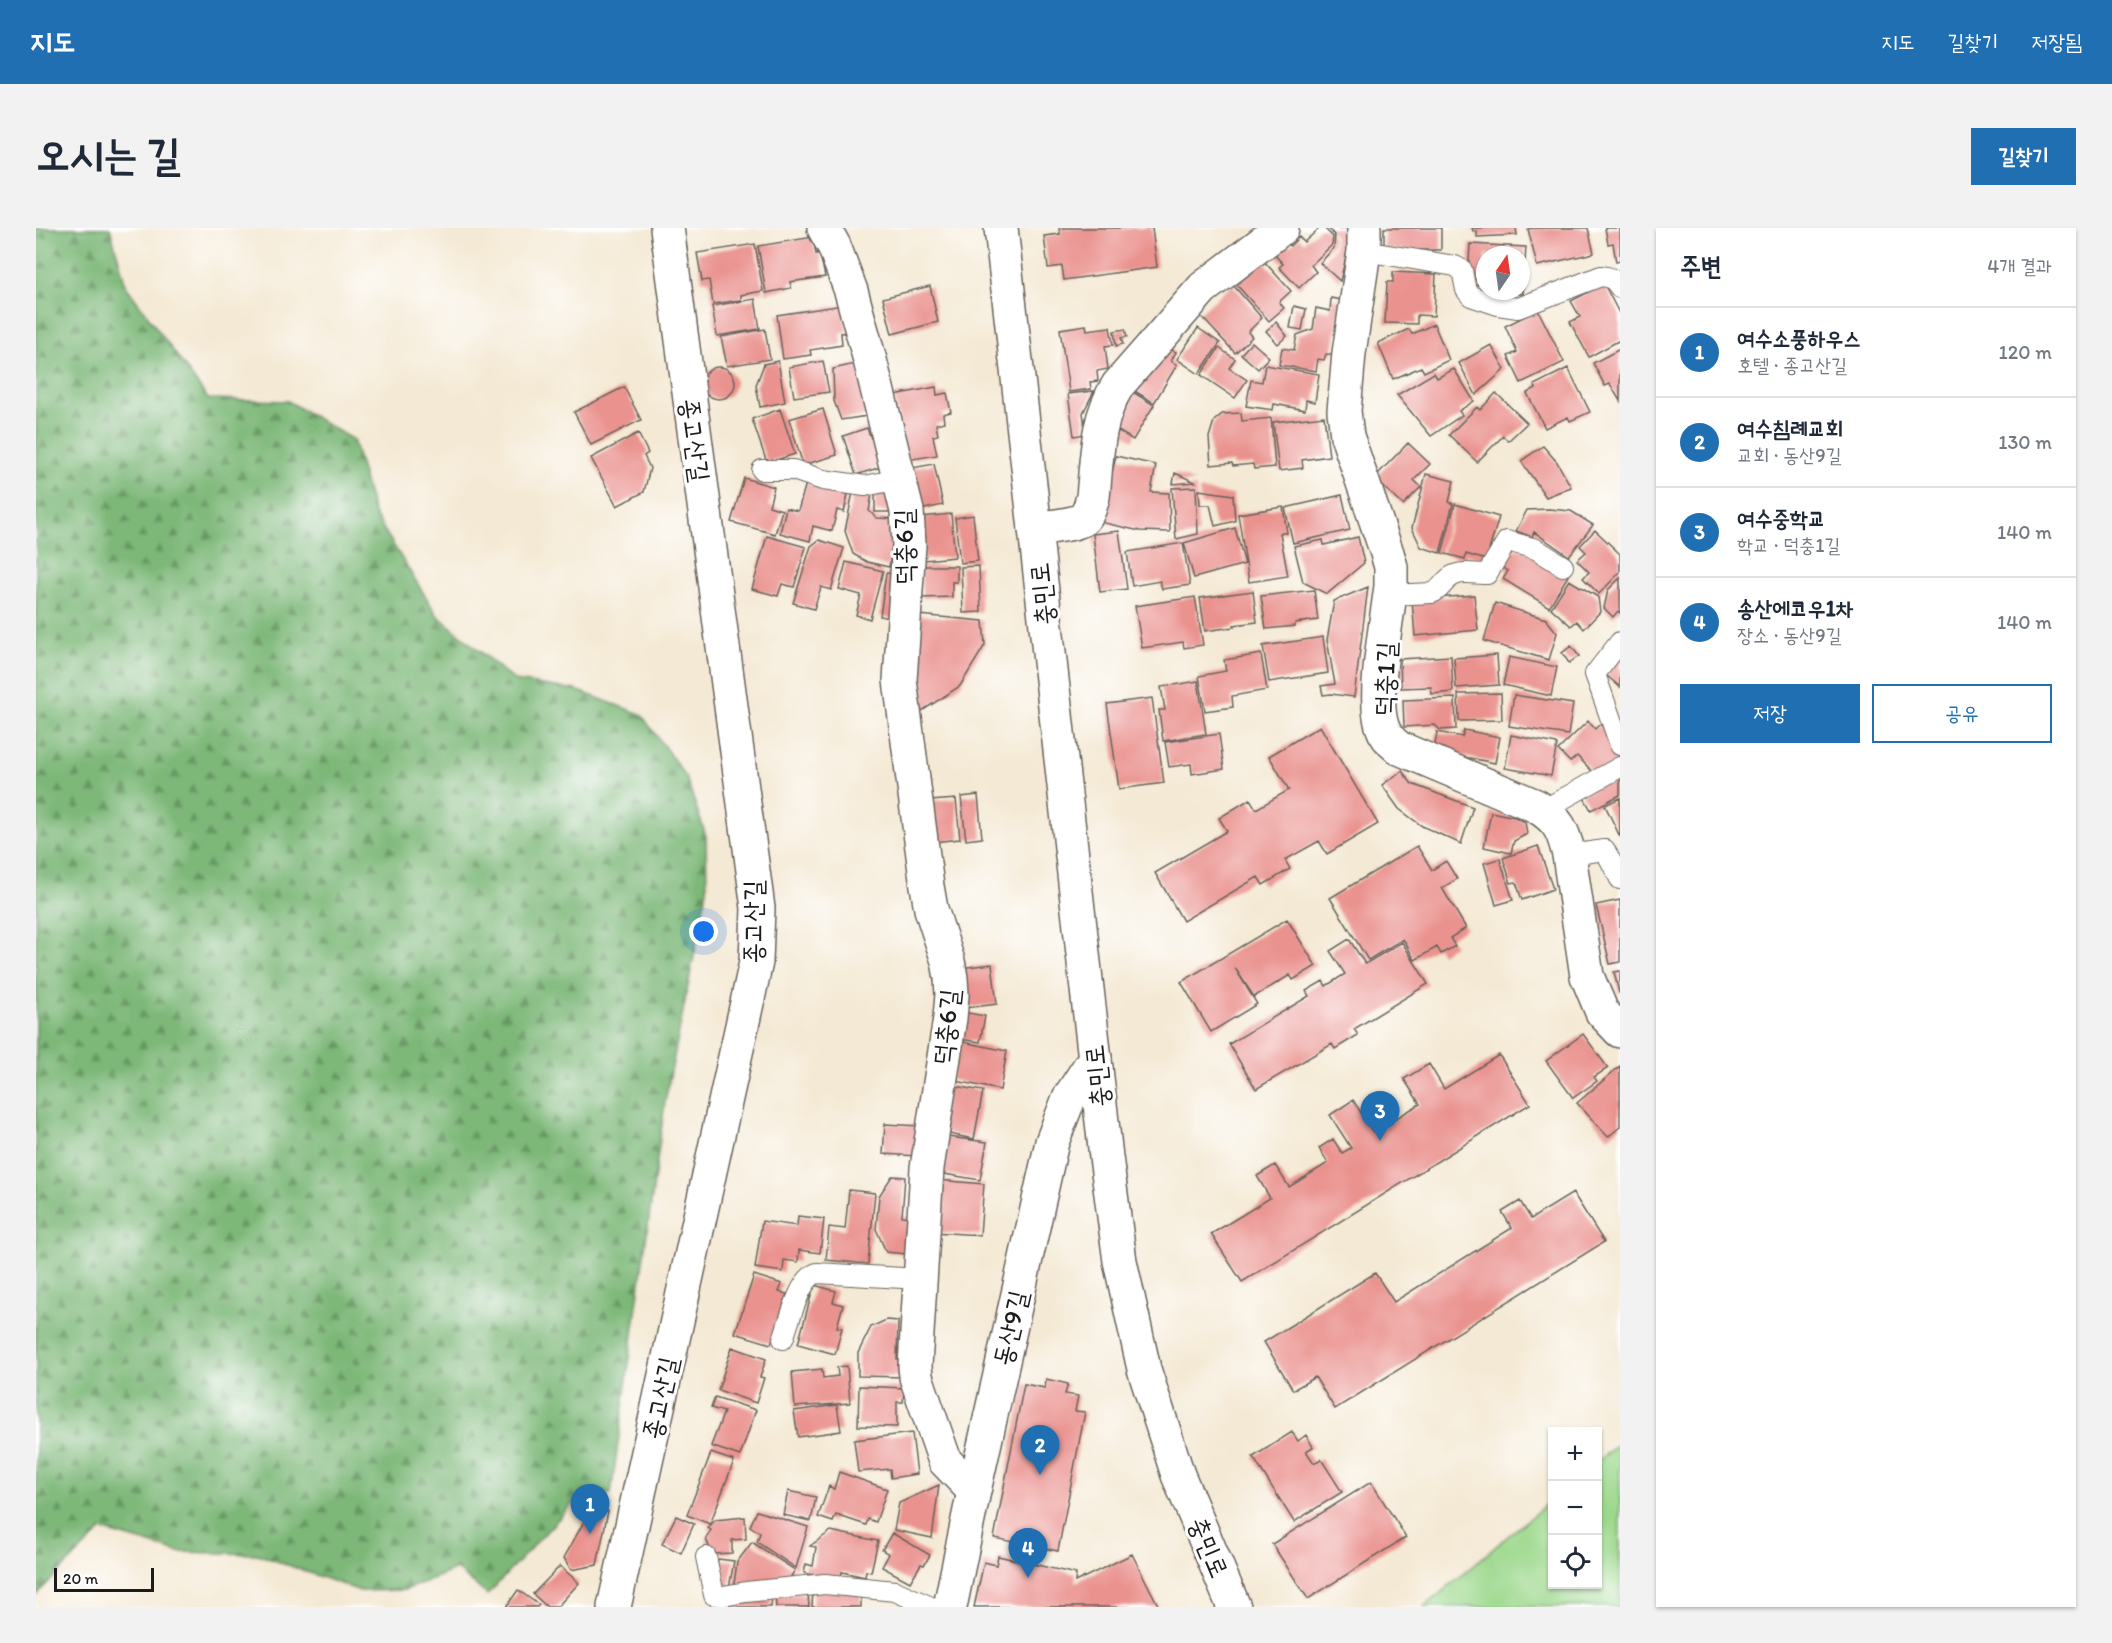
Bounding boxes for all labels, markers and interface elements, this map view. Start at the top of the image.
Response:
text: 지도 [30,24,75,58]
text: 지도 [1881,29,1915,54]
text: 길찾기 [1948,29,1998,54]
text: 저장됨 [2031,29,2082,54]
button: 길찾기 [1971,128,2076,185]
text: 오시는 길 [36,129,181,180]
north arrow [1476,246,1530,300]
text: 주변 [1680,250,1722,282]
text: 4개 결과 [1987,254,2052,278]
text: 여수소풍하우스 [1737,325,1861,352]
text: 1 [1695,340,1704,364]
text: 120 m [1999,340,2052,364]
text: 호텔 · 종고산길 [1737,353,1847,377]
street label: 종고산길 [673,396,717,484]
text: 여수침례교회 [1737,415,1843,442]
text: 2 [1694,430,1705,454]
text: 130 m [1998,430,2052,454]
text: 교회 · 동산9길 [1737,443,1842,467]
text: 여수중학교 [1737,505,1826,532]
street label: 덕충6길 [887,508,921,586]
text: 3 [1694,520,1705,544]
text: 140 m [1997,520,2052,544]
text: 학교 · 덕충1길 [1737,533,1841,557]
street label: 충민로 [1023,561,1061,627]
text: 송산에코우1차 [1737,595,1853,622]
text: 4 [1693,610,1706,634]
text: 140 m [1997,610,2052,634]
text: 장소 · 동산9길 [1737,623,1842,647]
street label: 덕충1길 [1368,641,1402,717]
button: 저장 [1680,684,1860,743]
button: 공유 [1872,684,2052,743]
street label: 종고산길 [737,880,769,964]
your location [689,917,718,946]
street label: 덕충6길 [926,987,966,1067]
street label: 충민로 [1078,1043,1116,1109]
pin: 3 [1360,1092,1400,1141]
street label: 동산9길 [986,1287,1034,1369]
street label: 종고산길 [636,1354,684,1442]
pin: 2 [1020,1426,1060,1475]
map controls [1548,1427,1602,1589]
button: + [1548,1427,1602,1481]
button: − [1548,1481,1602,1535]
pin: 1 [570,1484,610,1534]
street label: 충민로 [1182,1512,1236,1582]
pin: 4 [1008,1528,1048,1578]
button: locate [1548,1535,1602,1589]
scale bar [54,1565,154,1592]
text: 20 m [63,1569,98,1588]

